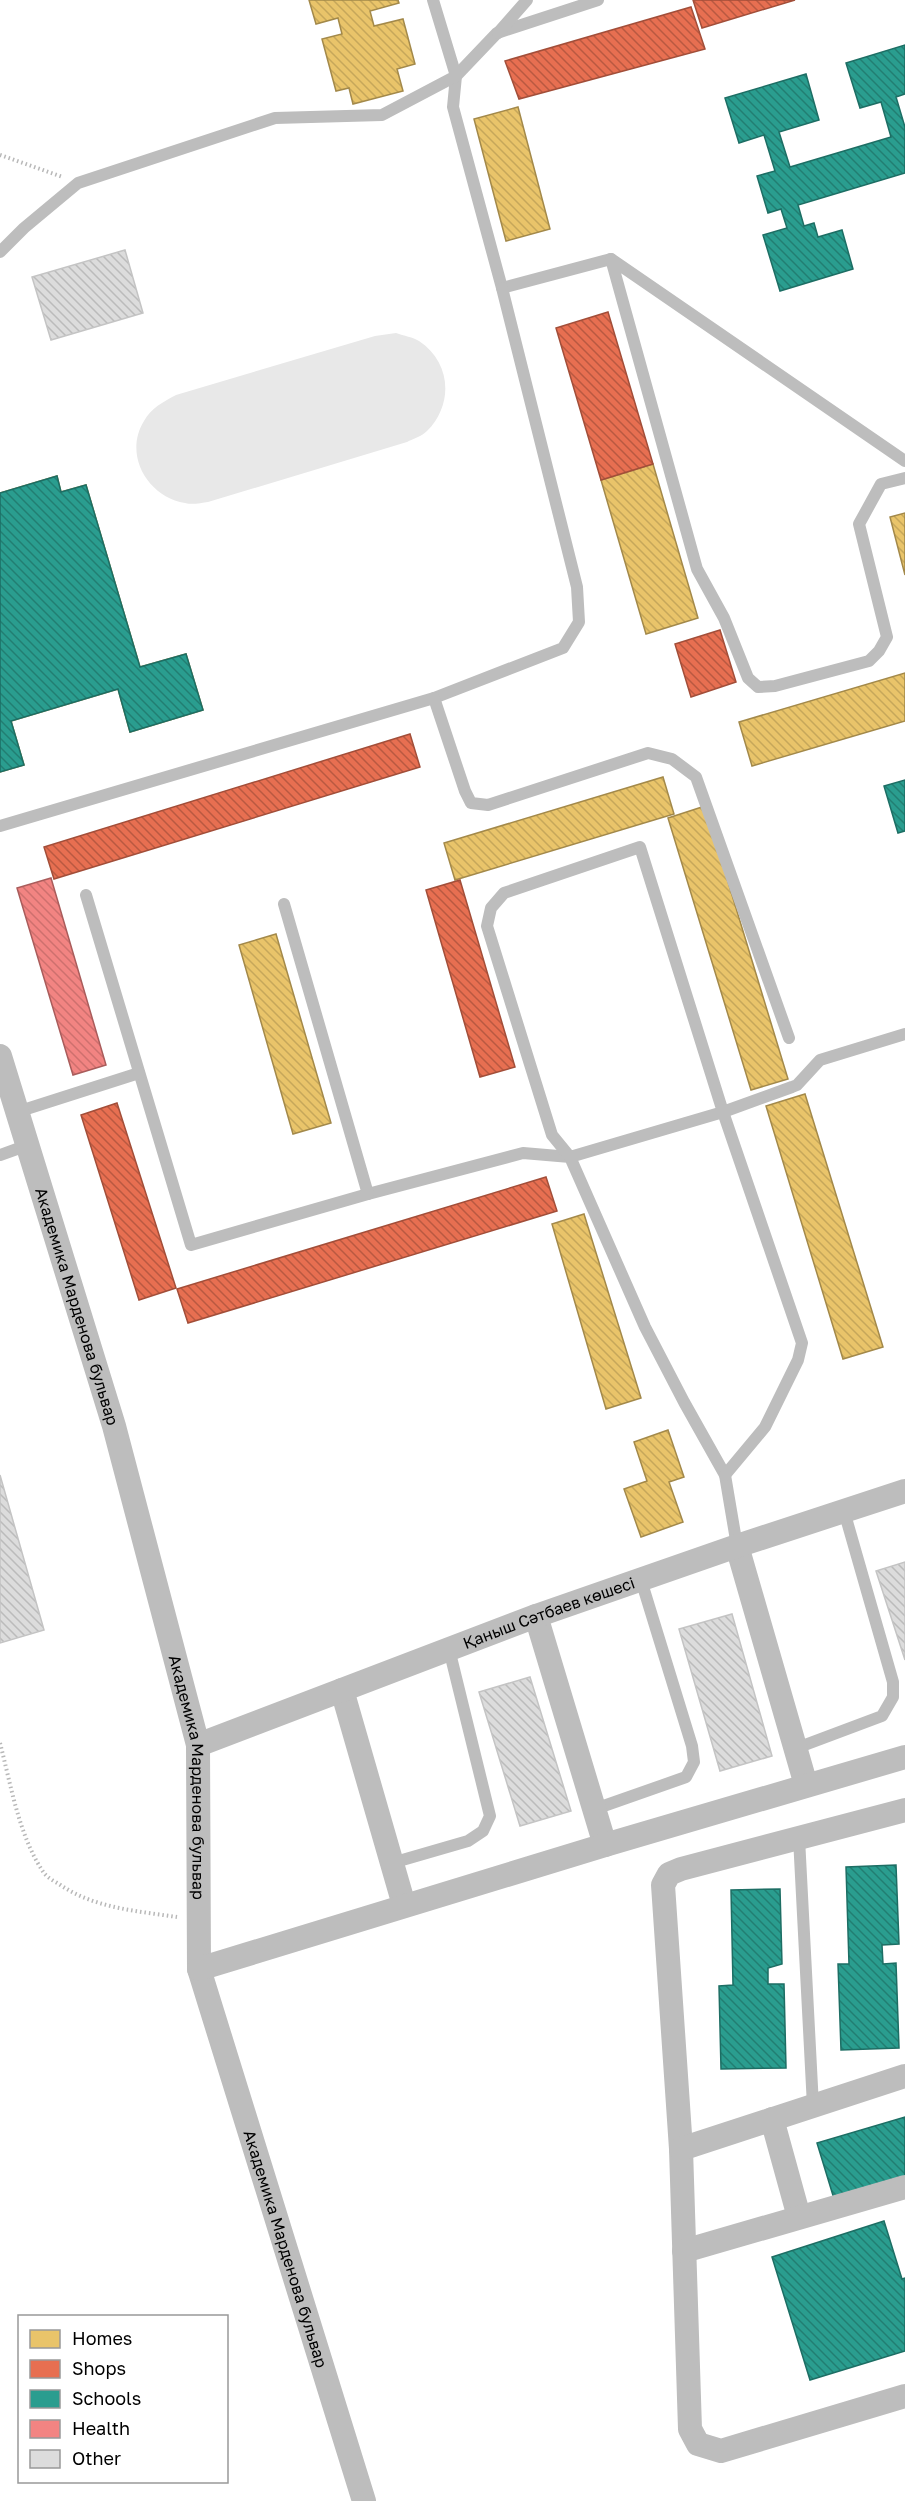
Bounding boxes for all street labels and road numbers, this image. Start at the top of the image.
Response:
street label: Академика Марденова бульвар [31,1185,123,1428]
street label: Қаныш Сәтбаев көшесі [460,1572,637,1653]
street label: Академика Марденова бульвар [165,1653,209,1900]
street label: Академика Марденова бульвар [240,2128,332,2370]

